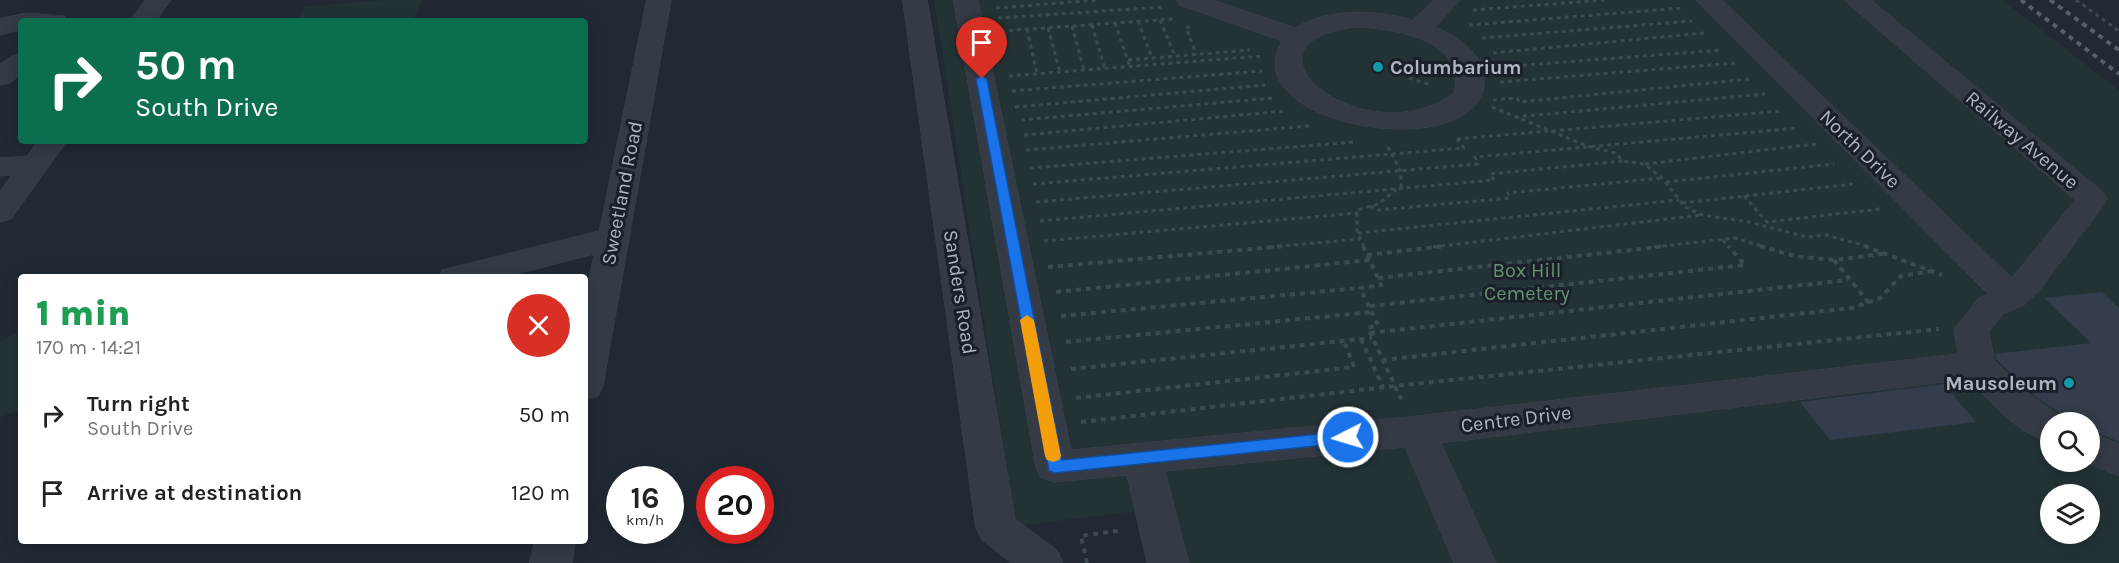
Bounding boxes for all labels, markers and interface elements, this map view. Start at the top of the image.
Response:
pin [956,17,1007,79]
icon: arrive [965,26,998,59]
text: 50 m [135,40,237,90]
icon: right [36,42,114,120]
place label: Columbarium [1390,56,1522,79]
marker: Columbarium [1371,60,1385,74]
street label: Railway Avenue [1961,86,2083,194]
text: South Drive [135,91,278,123]
street label: North Drive [1815,105,1905,193]
street label: Sweetland Road [597,119,647,267]
street label: Sanders Road [939,228,981,356]
park label: Box Hill Cemetery [1484,259,1570,305]
text: 1 min [36,292,130,334]
button: close [507,294,570,357]
text: 170 m · 14:21 [36,336,141,359]
place label: Mausoleum [1945,372,2057,395]
marker: Mausoleum [2062,376,2076,390]
text: Turn right [87,391,190,417]
icon: right [36,399,69,432]
street label: Centre Drive [1459,401,1573,437]
text: 50 m [519,402,570,428]
position arrow [1316,405,1380,469]
map controls [2040,412,2100,544]
button: search [2040,412,2100,472]
text: South Drive [87,417,193,440]
speed limit sign: 20 [696,466,774,544]
icon: arrive [36,477,69,510]
text: Arrive at destination [87,480,302,506]
text: 120 m [511,480,570,506]
text: 16 [631,480,659,516]
button: layers [2040,484,2100,544]
text: km/h [626,511,664,529]

